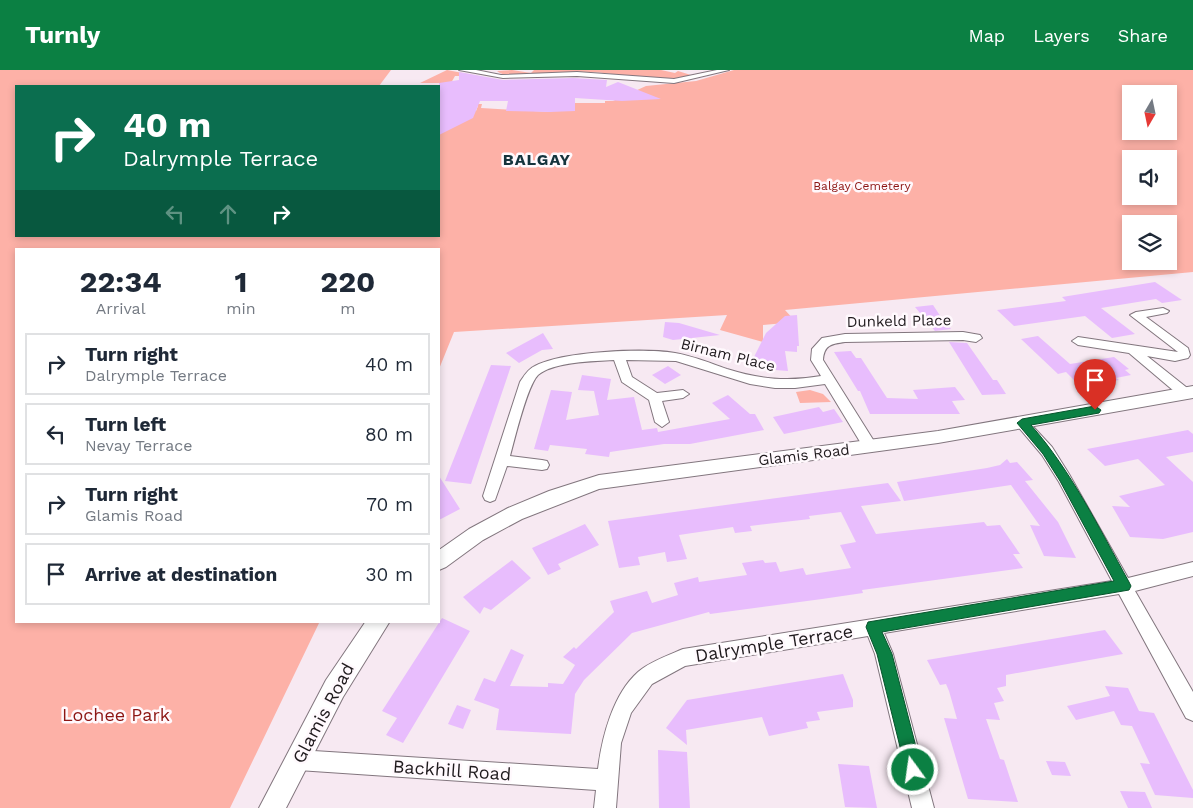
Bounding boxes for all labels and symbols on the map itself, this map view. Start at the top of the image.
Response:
north arrow [1122,85,1178,140]
district label: BALGAY [503,150,571,169]
park label: Balgay Cemetery [813,179,912,193]
street label: Dunkeld Place [847,311,951,331]
street label: Birnam Place [679,335,777,375]
pin [1074,359,1116,410]
street label: Glamis Road [757,440,851,470]
street label: Dalrymple Terrace [694,620,854,666]
street label: Glamis Road [288,659,358,767]
park label: Lochee Park [62,704,170,725]
position arrow [886,743,938,795]
street label: Backhill Road [392,755,512,785]

